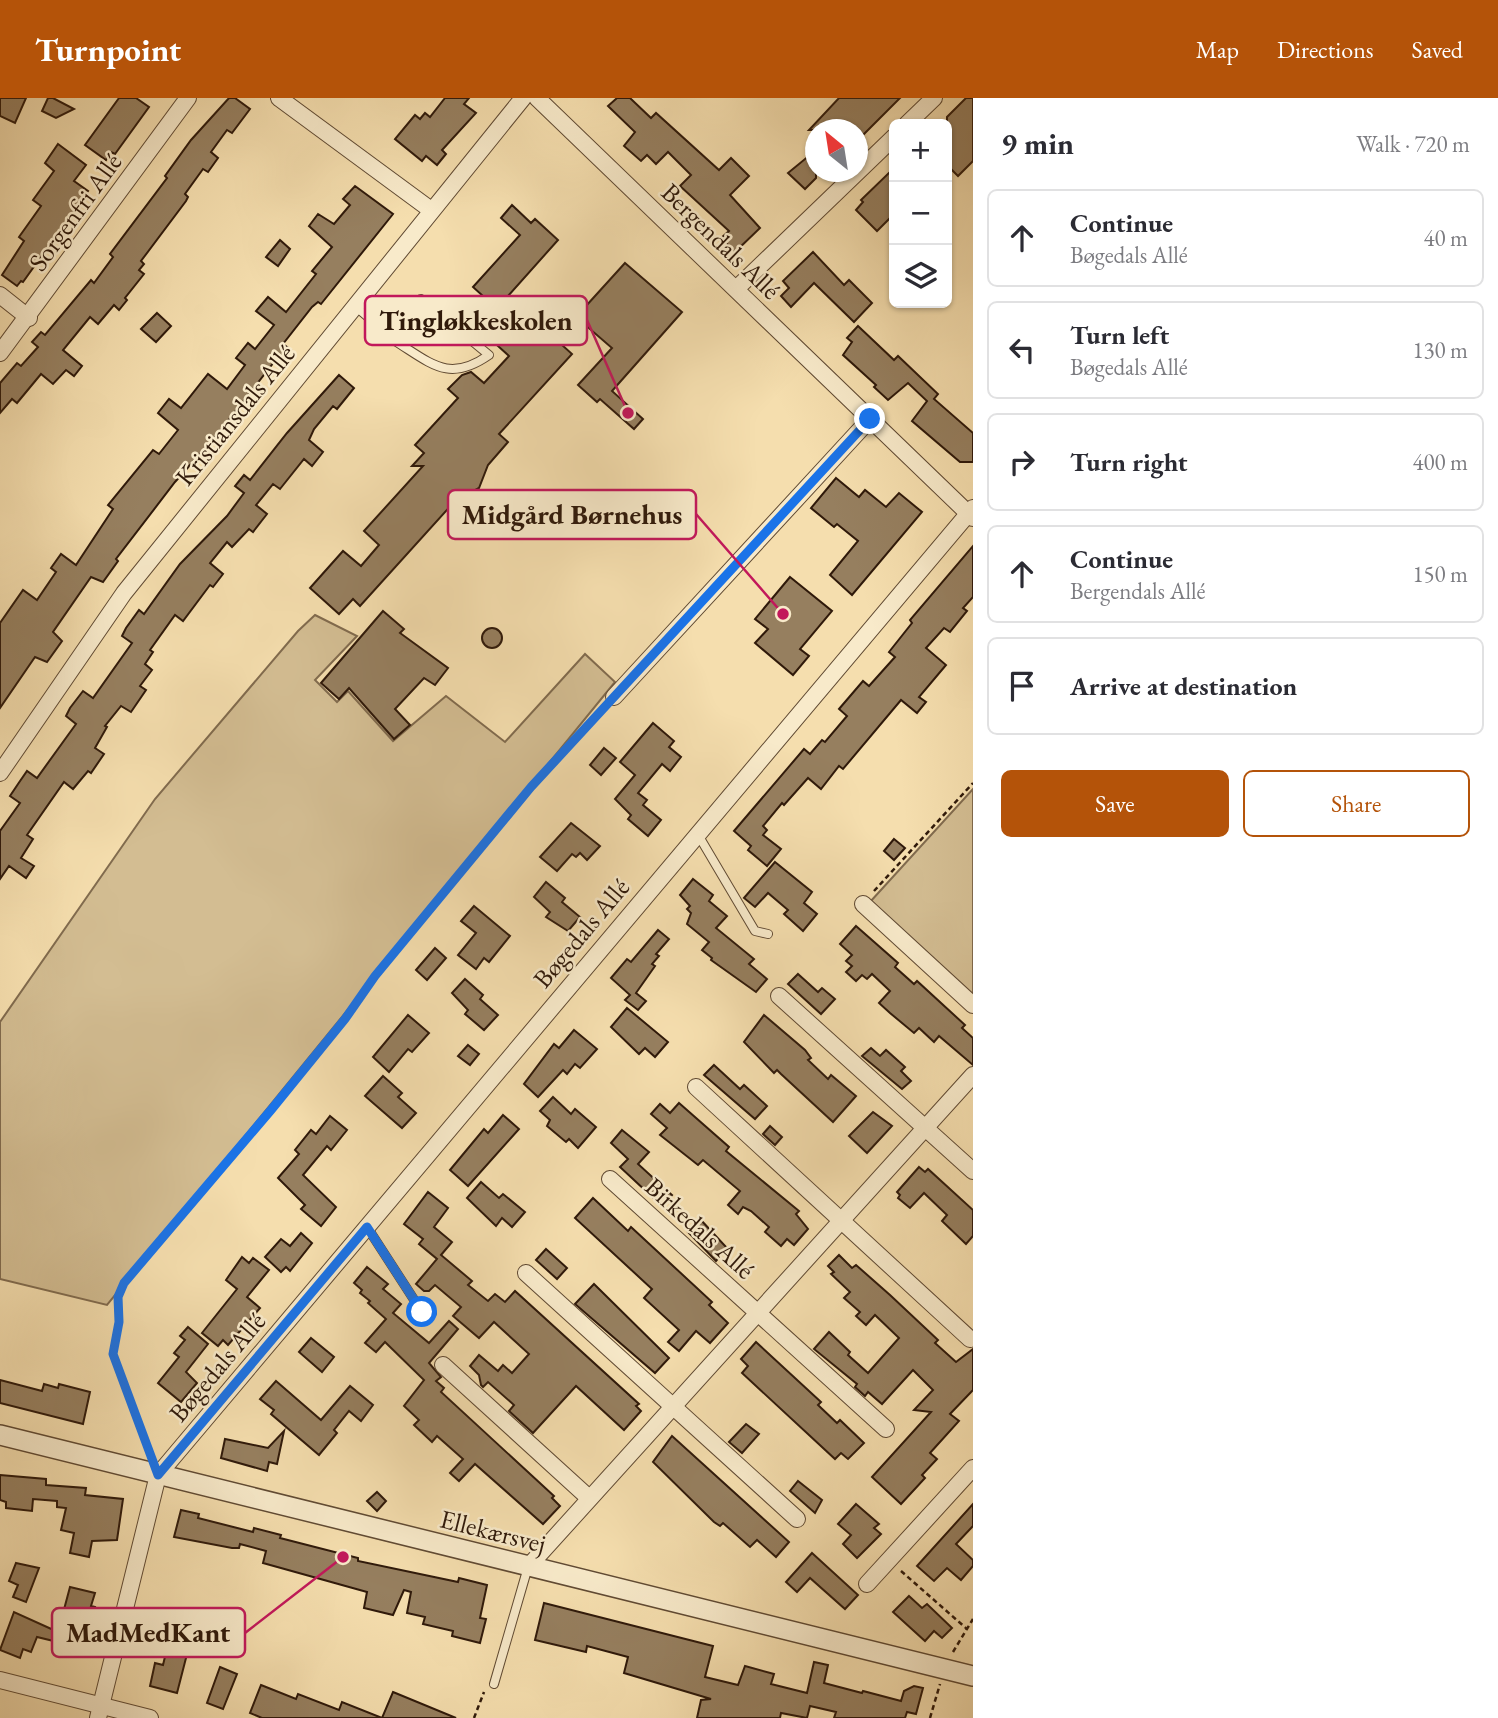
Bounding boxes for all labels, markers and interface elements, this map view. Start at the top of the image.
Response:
text: Turnpoint [35,28,181,71]
text: Map [1196,34,1239,65]
text: Directions [1277,34,1374,65]
text: Saved [1412,34,1463,65]
north arrow [805,119,868,182]
map controls [889,119,952,308]
button: + [889,119,952,182]
text: 9 min [1001,124,1074,163]
text: Walk · 720 m [1356,129,1470,159]
street label: Sorgenfri Allé [21,146,129,278]
street label: Bergendals Allé [654,176,788,306]
button: − [889,182,952,245]
text: Continue [1070,206,1173,240]
icon: ahead [1003,219,1041,257]
text: 40 m [1423,223,1468,253]
text: Bøgedals Allé [1070,240,1188,270]
button: layers [889,245,952,308]
callout: Tingløkkeskolen [365,296,587,345]
text: Tingløkkeskolen [379,302,573,338]
text: Turn left [1070,318,1169,352]
icon: left [1003,331,1041,369]
text: 130 m [1412,335,1468,365]
street label: Kristiansdals Allé [168,337,302,493]
text: Bøgedals Allé [1070,352,1188,382]
route end [854,403,885,434]
icon: right [1003,443,1041,481]
text: Turn right [1070,445,1188,479]
text: 400 m [1412,447,1468,477]
callout: Midgård Børnehus [448,490,696,539]
text: Midgård Børnehus [462,496,682,532]
text: Continue [1070,542,1173,576]
icon: ahead [1003,555,1041,593]
text: 150 m [1412,559,1468,589]
text: Bergendals Allé [1070,576,1206,606]
icon: arrive [1003,667,1041,705]
text: Arrive at destination [1070,669,1297,703]
button: Save [1001,770,1229,837]
button: Share [1243,770,1470,837]
street label: Bøgedals Allé [525,871,637,995]
street label: Birkedals Allé [638,1170,762,1286]
route start [406,1296,437,1327]
street label: Bøgedals Allé [161,1305,273,1429]
street label: Ellekærsvej [437,1501,549,1561]
callout: MadMedKant [52,1608,245,1657]
text: MadMedKant [66,1614,231,1650]

